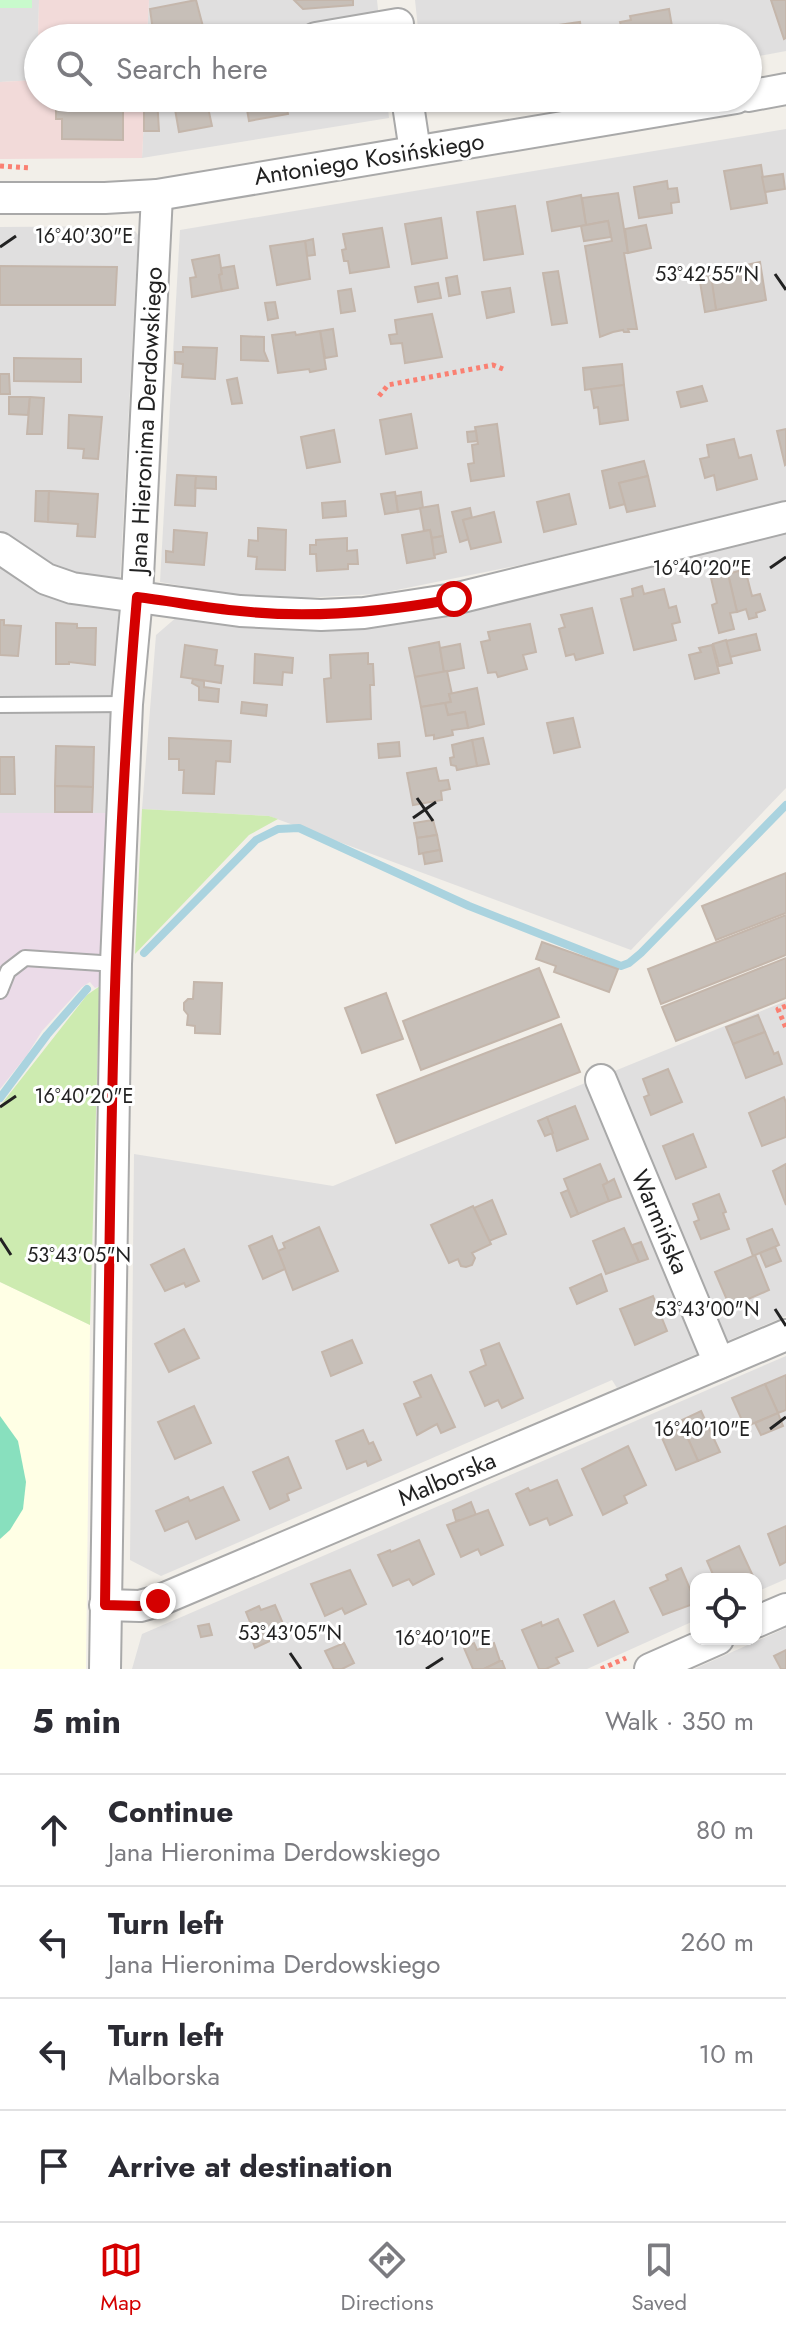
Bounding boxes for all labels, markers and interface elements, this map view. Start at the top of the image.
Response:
search box [24,24,762,112]
icon: search [52,46,96,90]
text: Search here [116,47,268,90]
street label: Antoniego Kosińskiego [251,123,487,194]
text: 16°40'30"E [35,222,133,251]
text: 53°42'55"N [655,260,759,289]
street label: Jana Hieronima Derdowskiego [120,266,171,577]
text: 16°40'20"E [652,554,752,583]
route start [436,581,472,617]
text: 16°40'20"E [34,1082,134,1111]
street label: Warmińska [623,1164,698,1279]
text: 53°43'05"N [27,1241,131,1270]
text: 53°43'00"N [655,1295,759,1324]
text: 16°40'10"E [654,1415,750,1444]
street label: Malborska [392,1442,501,1515]
map controls [690,1573,762,1645]
button: locate [690,1573,762,1645]
route end [140,1583,176,1619]
text: 53°43'05"N [238,1619,342,1648]
text: 16°40'10"E [395,1624,491,1653]
text: 5 min [32,1697,121,1746]
text: Walk · 350 m [605,1702,754,1740]
text: Continue [108,1790,234,1833]
icon: ahead [32,1808,76,1852]
text: 80 m [696,1811,754,1849]
text: Jana Hieronima Derdowskiego [108,1833,441,1871]
text: Turn left [108,1902,223,1945]
icon: left [32,1920,76,1964]
text: 260 m [681,1923,754,1961]
text: Jana Hieronima Derdowskiego [108,1945,441,1983]
text: Turn left [108,2014,223,2057]
icon: left [32,2032,76,2076]
text: 10 m [699,2035,754,2073]
text: Malborska [108,2057,220,2095]
icon: arrive [32,2144,76,2188]
text: Arrive at destination [108,2145,393,2188]
tab: Map [99,2238,143,2318]
tab: Directions [341,2238,434,2318]
tab: Saved [631,2238,687,2318]

